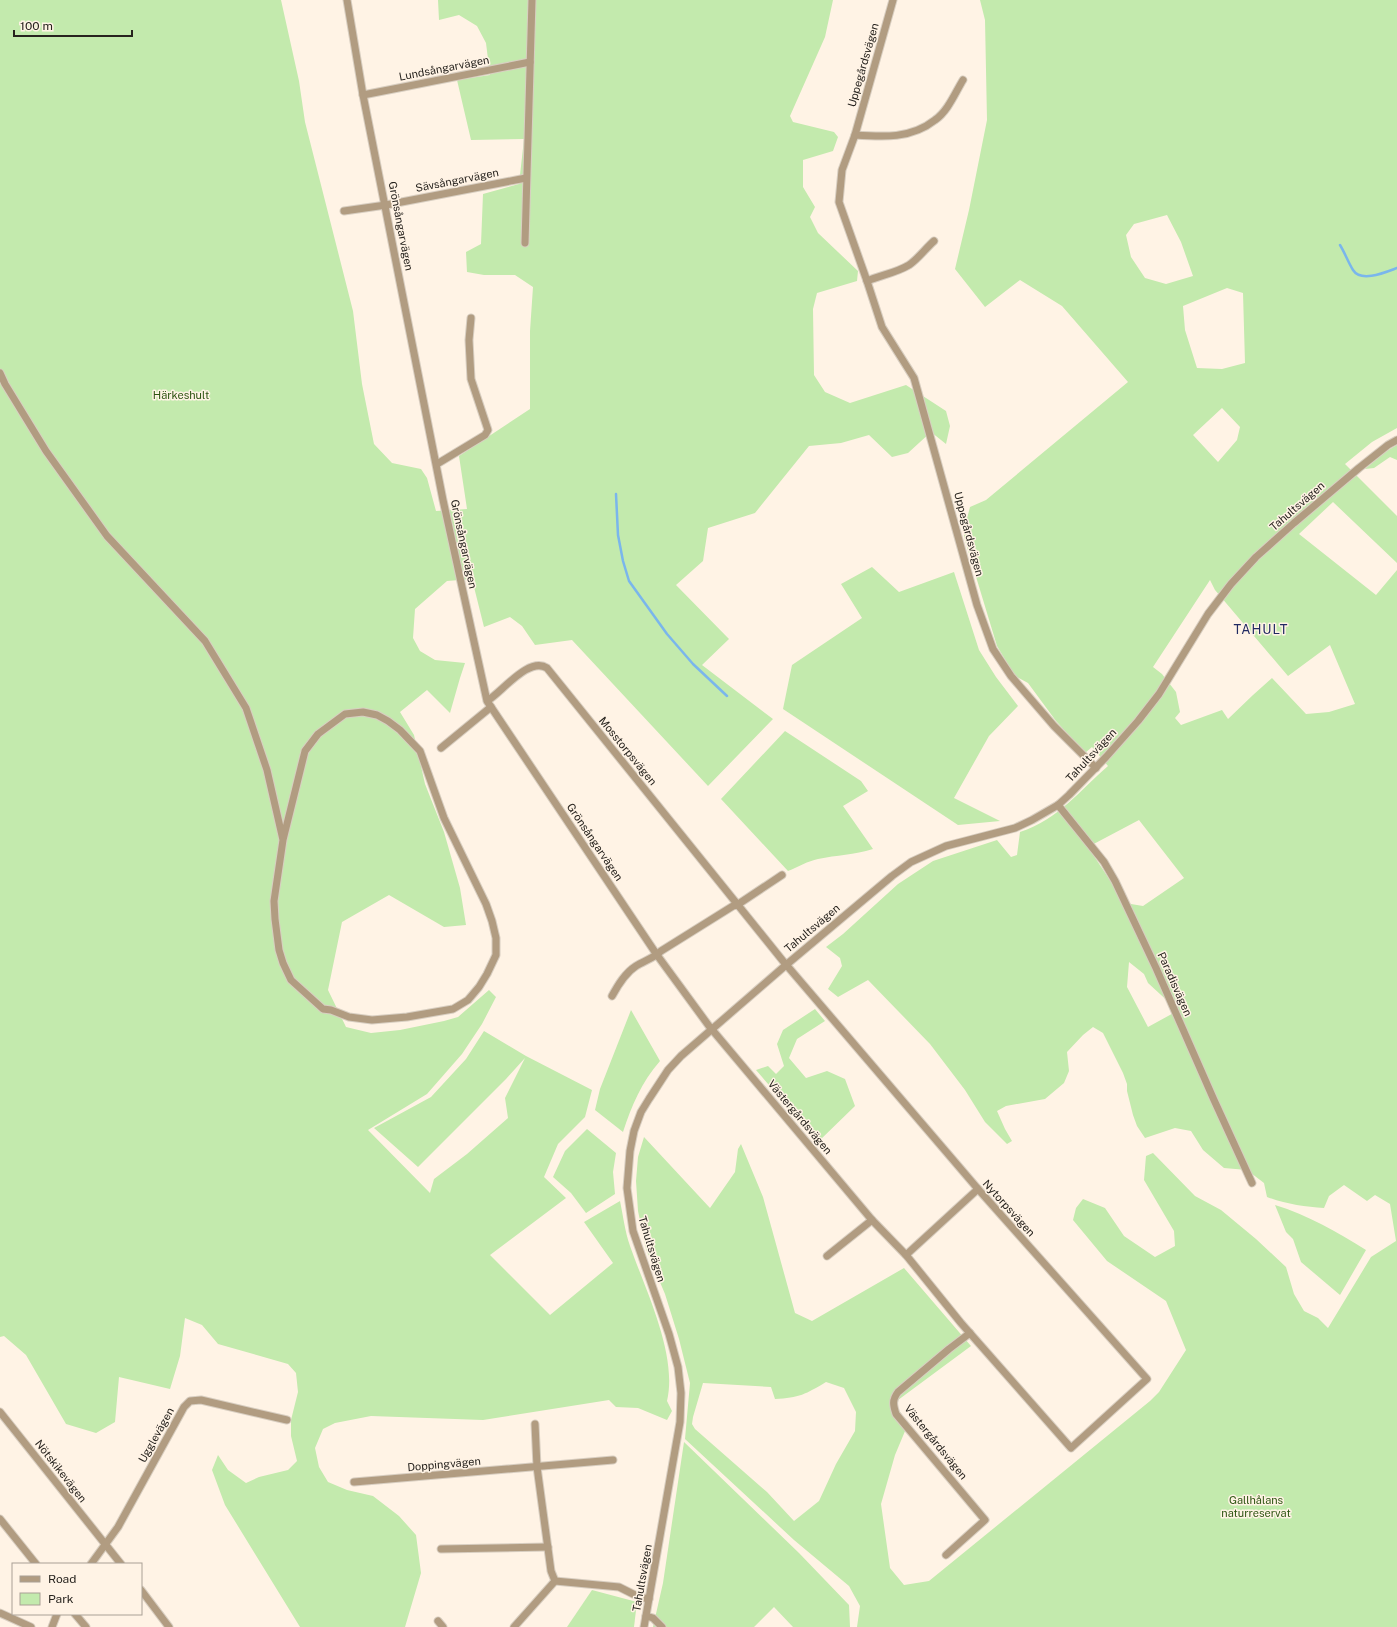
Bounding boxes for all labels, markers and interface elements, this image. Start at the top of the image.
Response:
scale bar [14,12,132,38]
text: 100 m [20,19,53,33]
street label: Uppegårdsvägen [845,22,881,108]
street label: Lundsångarvägen [398,53,490,83]
street label: Sävsångarvägen [414,166,500,194]
street label: Grönsångarvägen [386,180,416,272]
park label: Härkeshult [153,389,209,401]
street label: Tahultsvägen [1267,479,1327,533]
street label: Uppegårdsvägen [952,491,986,577]
street label: Grönsångarvägen [449,498,479,590]
district label: TAHULT [1234,622,1288,637]
street label: Mosstorpsvägen [597,714,659,788]
street label: Tahultsvägen [1063,726,1119,784]
street label: Grönsångarvägen [565,801,625,883]
street label: Tahultsvägen [782,901,842,955]
street label: Paradisvägen [1156,950,1194,1018]
street label: Västergårdsvägen [766,1078,834,1156]
street label: Nytorpsvägen [981,1177,1037,1239]
street label: Tahultsvägen [636,1215,668,1283]
street label: Västergårdsvägen [902,1402,970,1482]
street label: Ugglevägen [136,1405,176,1465]
street label: Nötskikevägen [33,1437,89,1505]
street label: Doppingvägen [407,1455,481,1473]
park label: Gallhålans naturreservat [1221,1494,1291,1519]
street label: Tahultsvägen [630,1543,654,1613]
legend [12,1563,142,1615]
text: Road [48,1572,76,1586]
text: Park [48,1592,74,1606]

